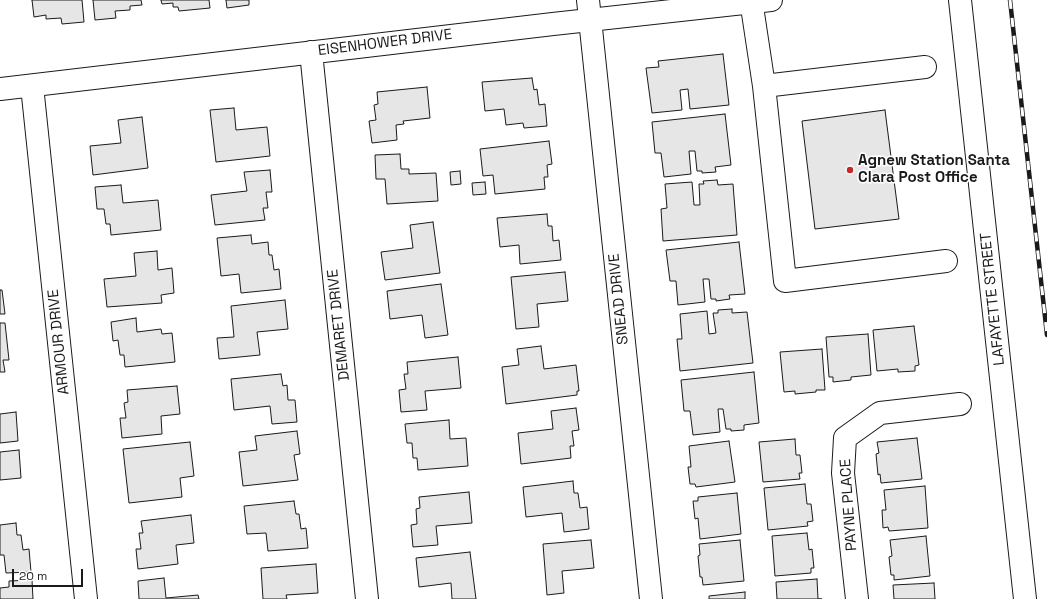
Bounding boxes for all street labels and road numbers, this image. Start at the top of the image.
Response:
street label: EISENHOWER DRIVE [317,26,453,60]
street label: LAFAYETTE STREET [977,232,1009,366]
street label: SNEAD DRIVE [605,252,633,346]
street label: DEMARET DRIVE [324,268,354,382]
street label: ARMOUR DRIVE [45,288,73,396]
street label: PAYNE PLACE [837,458,861,552]

